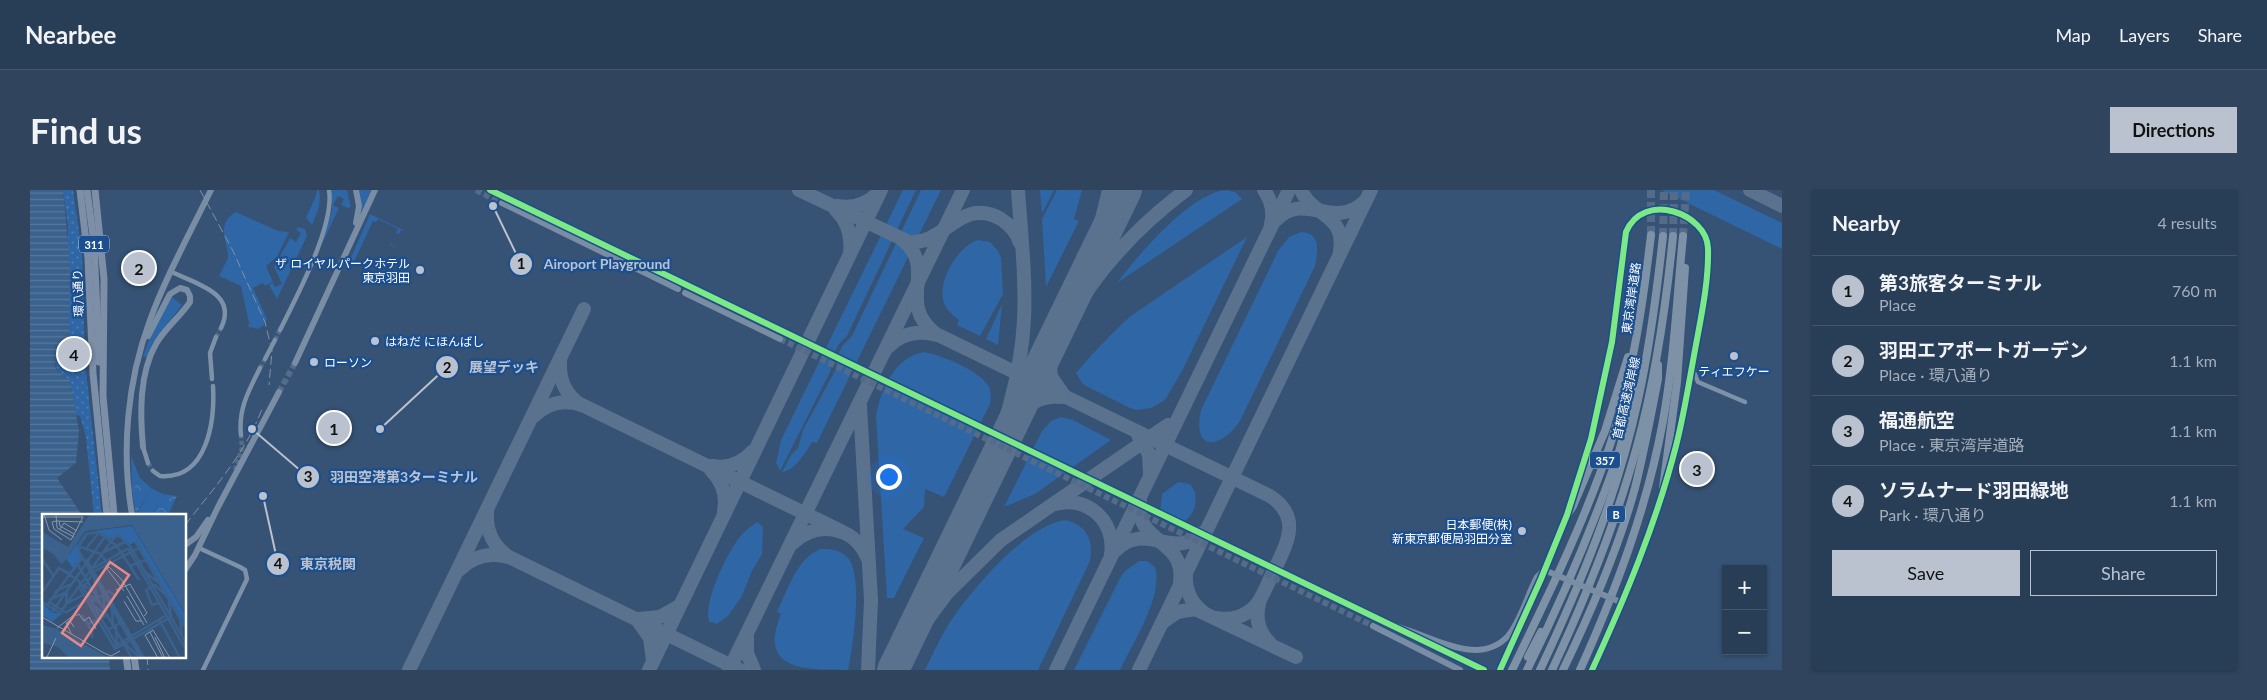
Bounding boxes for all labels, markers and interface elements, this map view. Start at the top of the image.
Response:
text: Nearbee [25,20,116,49]
text: Map [2055,24,2091,46]
text: Layers [2119,24,2170,46]
text: Share [2198,24,2242,46]
button: Directions [2110,107,2237,153]
text: Find us [30,109,142,151]
text: Nearby [1832,210,1900,235]
text: 4 results [2157,213,2217,232]
road number: 311 [79,236,109,252]
pin: 2 [123,249,155,287]
callout: Airoport Playground [508,250,680,279]
text: 1 [517,254,525,272]
text: Airoport Playground [543,255,670,272]
place label: ザ ロイヤルパークホテル 東京羽田 [275,256,410,285]
street label: 東京湾岸道路 [1619,261,1643,335]
marker: ザ ロイヤルパークホテル 東京羽田 [414,264,426,276]
street label: 環八通り [70,269,86,317]
text: 第3旅客ターミナル [1879,271,2042,294]
text: 1 [1843,281,1853,300]
text: 760 m [2172,281,2217,300]
text: Place [1879,295,1916,314]
place label: はねだ にほんばし [385,334,484,349]
pin: 4 [58,335,90,373]
marker: はねだ にほんばし [369,335,381,347]
text: 羽田エアポートガーデン [1879,338,2088,361]
marker: ティエフケー [1728,350,1740,362]
text: 2 [1843,351,1853,370]
text: 1.1 km [2169,351,2217,370]
callout: 展望デッキ [434,353,549,382]
place label: ローソン [324,355,372,370]
street label: 首都高速湾岸線 [1609,355,1643,441]
marker: ローソン [308,356,320,368]
text: 2 [443,358,452,376]
text: 展望デッキ [469,358,539,375]
place label: ティエフケー [1698,364,1770,379]
text: Place · 環八通り [1879,365,1993,384]
text: 福通航空 [1879,408,1955,431]
pin: 1 [318,409,350,447]
text: 3 [1843,421,1853,440]
text: 1.1 km [2169,421,2217,440]
text: Place · 東京湾岸道路 [1879,435,2025,454]
pin: 3 [1681,450,1713,488]
road number: 357 [1590,452,1620,468]
callout: 羽田空港第3ターミナル [295,462,488,491]
your location [876,464,902,490]
text: 3 [304,467,312,485]
text: 羽田空港第3ターミナル [330,468,478,485]
text: ソラムナード羽田緑地 [1879,478,2068,501]
text: 4 [1843,491,1853,510]
text: 1.1 km [2169,491,2217,510]
text: Park · 環八通り [1879,505,1987,524]
road number: B [1607,506,1625,522]
inset map [42,514,186,658]
place label: 日本郵便(株) 新東京郵便局羽田分室 [1392,517,1512,546]
marker: 日本郵便(株) 新東京郵便局羽田分室 [1516,525,1528,537]
callout: 東京税関 [265,549,366,578]
button: Save [1832,550,2020,596]
button: Share [2030,550,2217,596]
text: 4 [274,554,283,572]
text: 東京税関 [300,555,356,572]
map controls [1722,565,1767,655]
button: + [1722,565,1767,610]
button: − [1722,610,1767,655]

